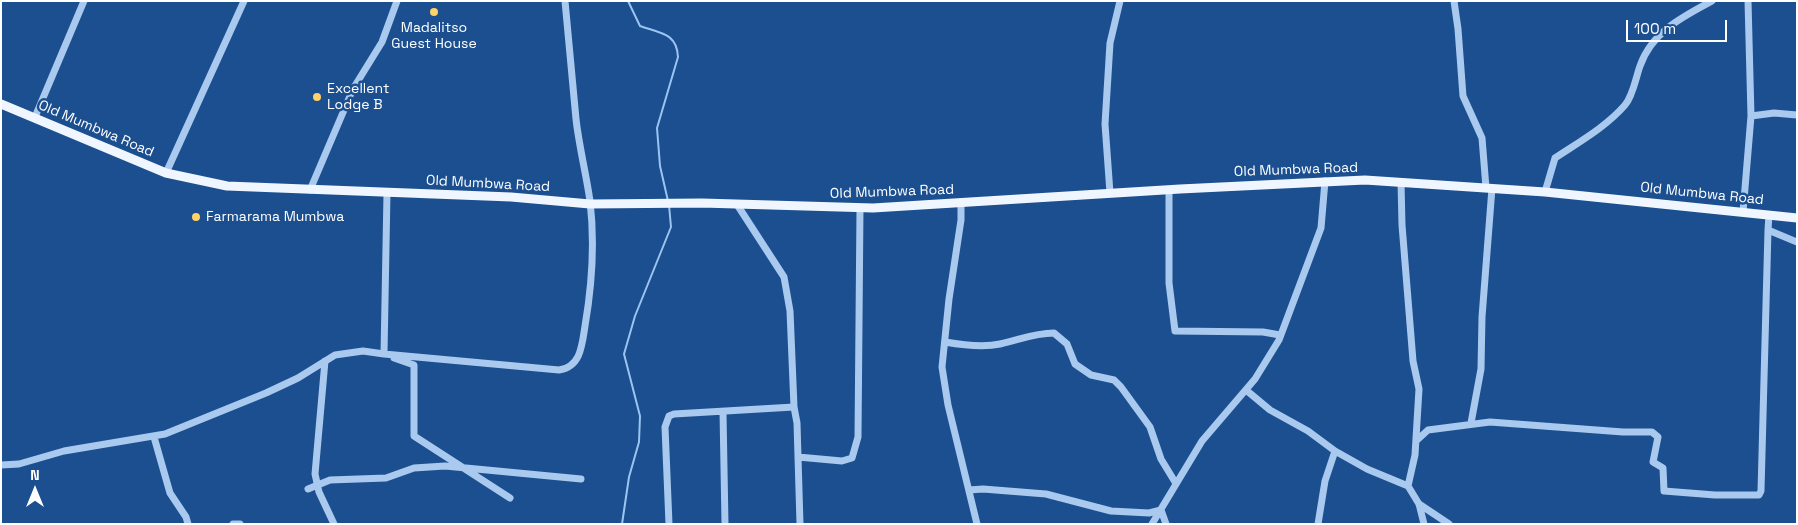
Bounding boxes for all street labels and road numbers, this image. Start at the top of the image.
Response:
street label: Old Mumbwa Road [36,97,156,161]
street label: Old Mumbwa Road [1234,159,1358,181]
street label: Old Mumbwa Road [426,172,550,196]
street label: Old Mumbwa Road [1639,179,1765,209]
street label: Old Mumbwa Road [830,181,954,203]

